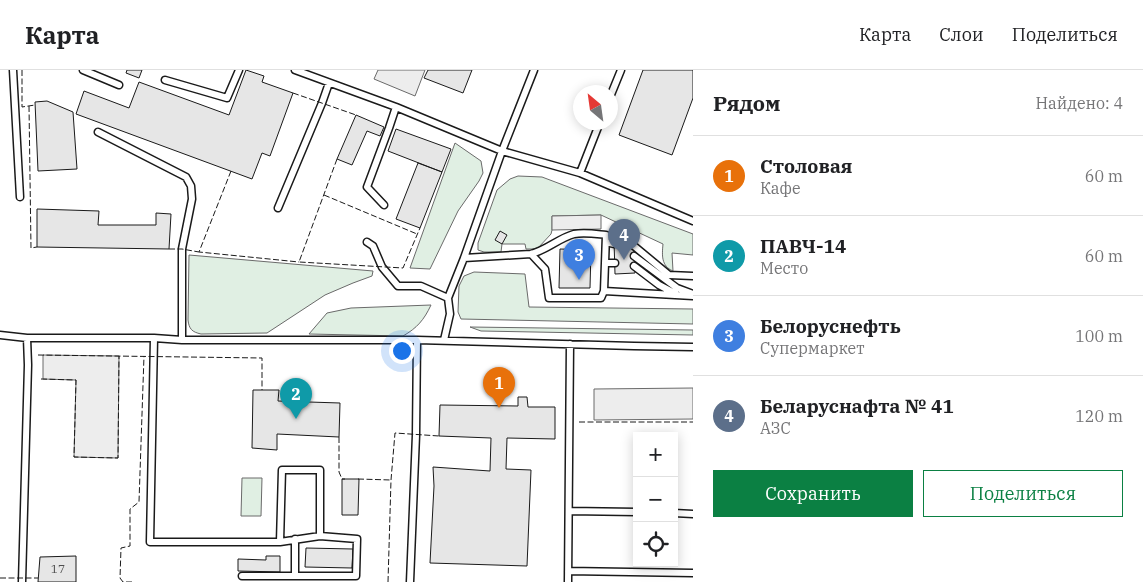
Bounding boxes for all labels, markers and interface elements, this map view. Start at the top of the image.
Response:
text: Карта [25,19,100,51]
text: Карта [859,23,911,46]
text: Слои [939,23,984,46]
text: Поделиться [1012,23,1118,46]
north arrow [573,85,618,130]
text: Рядом [713,89,781,117]
text: Найдено: 4 [1035,93,1123,113]
text: Столовая [760,154,852,178]
text: 1 [724,166,734,186]
text: 60 m [1085,166,1123,186]
text: Кафе [760,178,801,198]
pin: 4 [608,219,640,260]
text: ПАВЧ-14 [760,234,846,258]
pin: 3 [563,239,595,280]
text: 2 [724,246,734,266]
text: 60 m [1085,246,1123,266]
text: Место [760,258,808,278]
text: Белоруснефть [760,314,901,338]
text: 3 [724,326,734,346]
text: 100 m [1075,326,1123,346]
your location [389,338,415,364]
text: Супермаркет [760,338,865,358]
pin: 1 [483,367,515,408]
pin: 2 [280,378,312,419]
text: Беларуснафта № 41 [760,394,954,418]
text: 4 [724,406,734,426]
text: 120 m [1075,406,1123,426]
text: АЗС [760,418,791,438]
map controls [633,432,678,567]
button: + [633,432,678,477]
button: Сохранить [713,470,913,517]
button: Поделиться [923,470,1123,517]
button: − [633,477,678,522]
button: locate [633,522,678,567]
house number: 17 [51,561,65,576]

